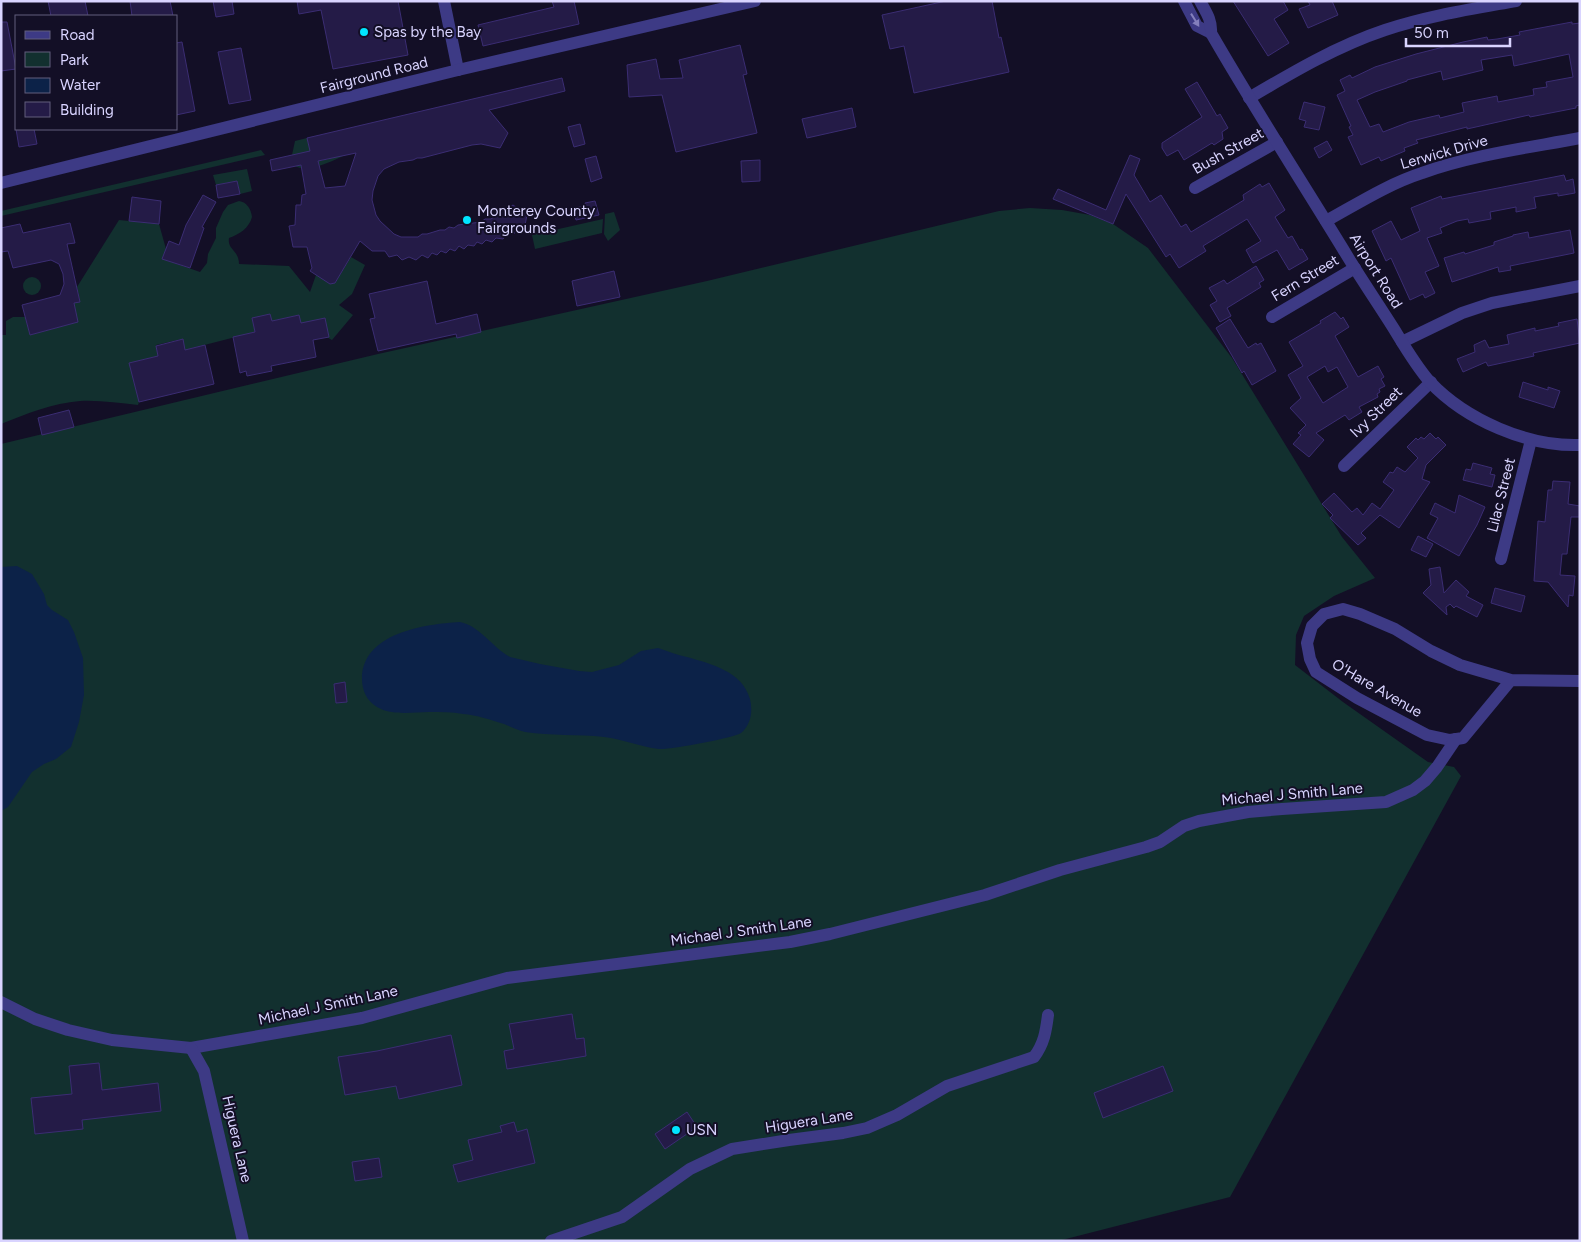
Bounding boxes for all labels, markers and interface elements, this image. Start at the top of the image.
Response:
one-way arrow [1190,13,1199,27]
legend [15,15,178,130]
scale bar [1406,15,1510,47]
place label: Spas by the Bay [374,23,481,41]
text: 50 m [1414,24,1449,42]
text: Road [60,26,95,44]
marker: Spas by the Bay [358,26,370,38]
text: Park [60,51,89,69]
street label: Fairground Road [318,53,430,97]
text: Water [60,76,100,94]
text: Building [60,101,114,119]
street label: Bush Street [1189,124,1267,178]
street label: Lerwick Drive [1398,131,1490,173]
place label: Monterey County Fairgrounds [477,202,595,237]
marker: Monterey County Fairgrounds [461,214,473,226]
street label: Airport Road [1346,230,1406,312]
street label: Fern Street [1268,251,1342,305]
street label: Ivy Street [1346,383,1406,441]
street label: Lilac Street [1483,456,1519,534]
street label: O'Hare Avenue [1329,655,1425,721]
street label: Michael J Smith Lane [1220,779,1364,809]
street label: Michael J Smith Lane [669,912,813,950]
street label: Michael J Smith Lane [257,981,399,1029]
street label: Higuera Lane [218,1094,256,1184]
street label: Higuera Lane [764,1105,854,1137]
place label: USN [686,1121,717,1139]
marker: USN [670,1124,682,1136]

